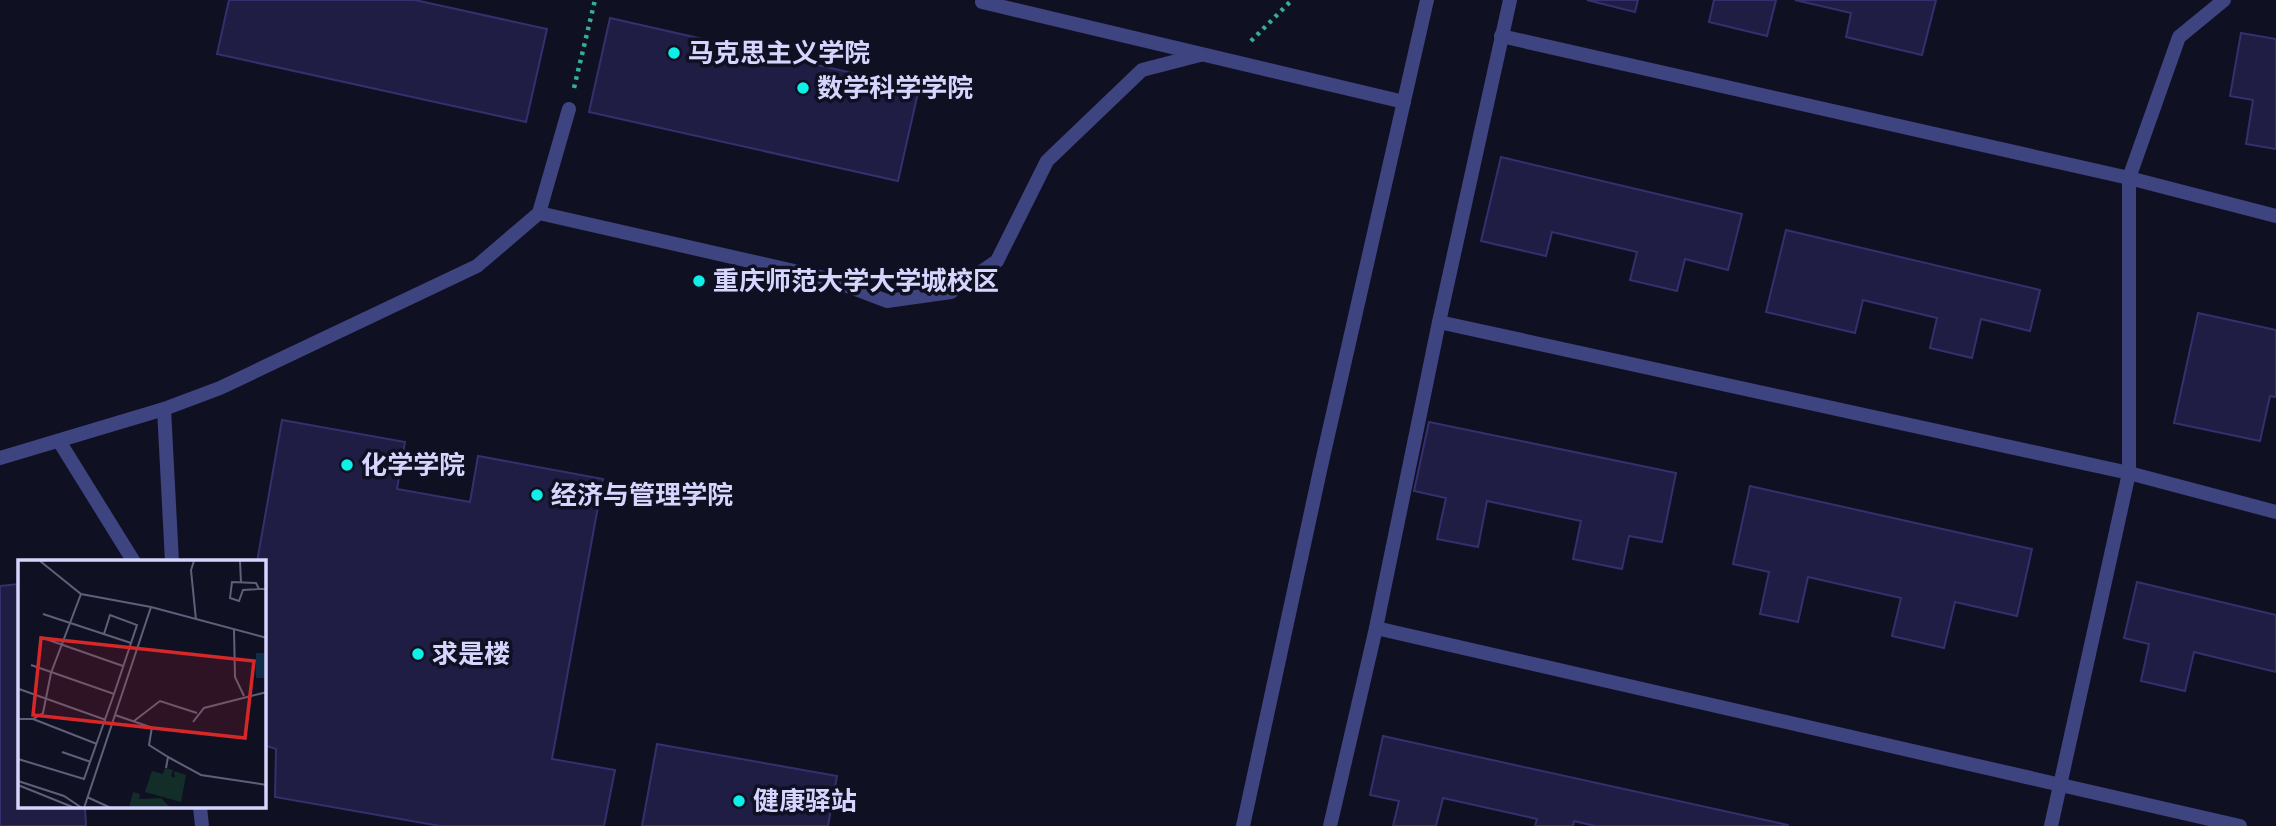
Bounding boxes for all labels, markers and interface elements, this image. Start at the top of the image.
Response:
place label: 马克思主义学院 [688,33,870,72]
marker: 马克思主义学院 [666,45,682,61]
place label: 数学科学学院 [817,68,973,107]
marker: 数学科学学院 [795,80,811,96]
place label: 重庆师范大学大学城校区 [713,261,999,300]
marker: 重庆师范大学大学城校区 [691,273,707,289]
place label: 化学学院 [361,445,465,484]
marker: 化学学院 [339,457,355,473]
place label: 经济与管理学院 [551,475,733,514]
marker: 经济与管理学院 [529,487,545,503]
inset map [18,560,266,808]
place label: 求是楼 [432,634,510,673]
marker: 求是楼 [410,646,426,662]
place label: 健康驿站 [753,781,857,820]
marker: 健康驿站 [731,793,747,809]

